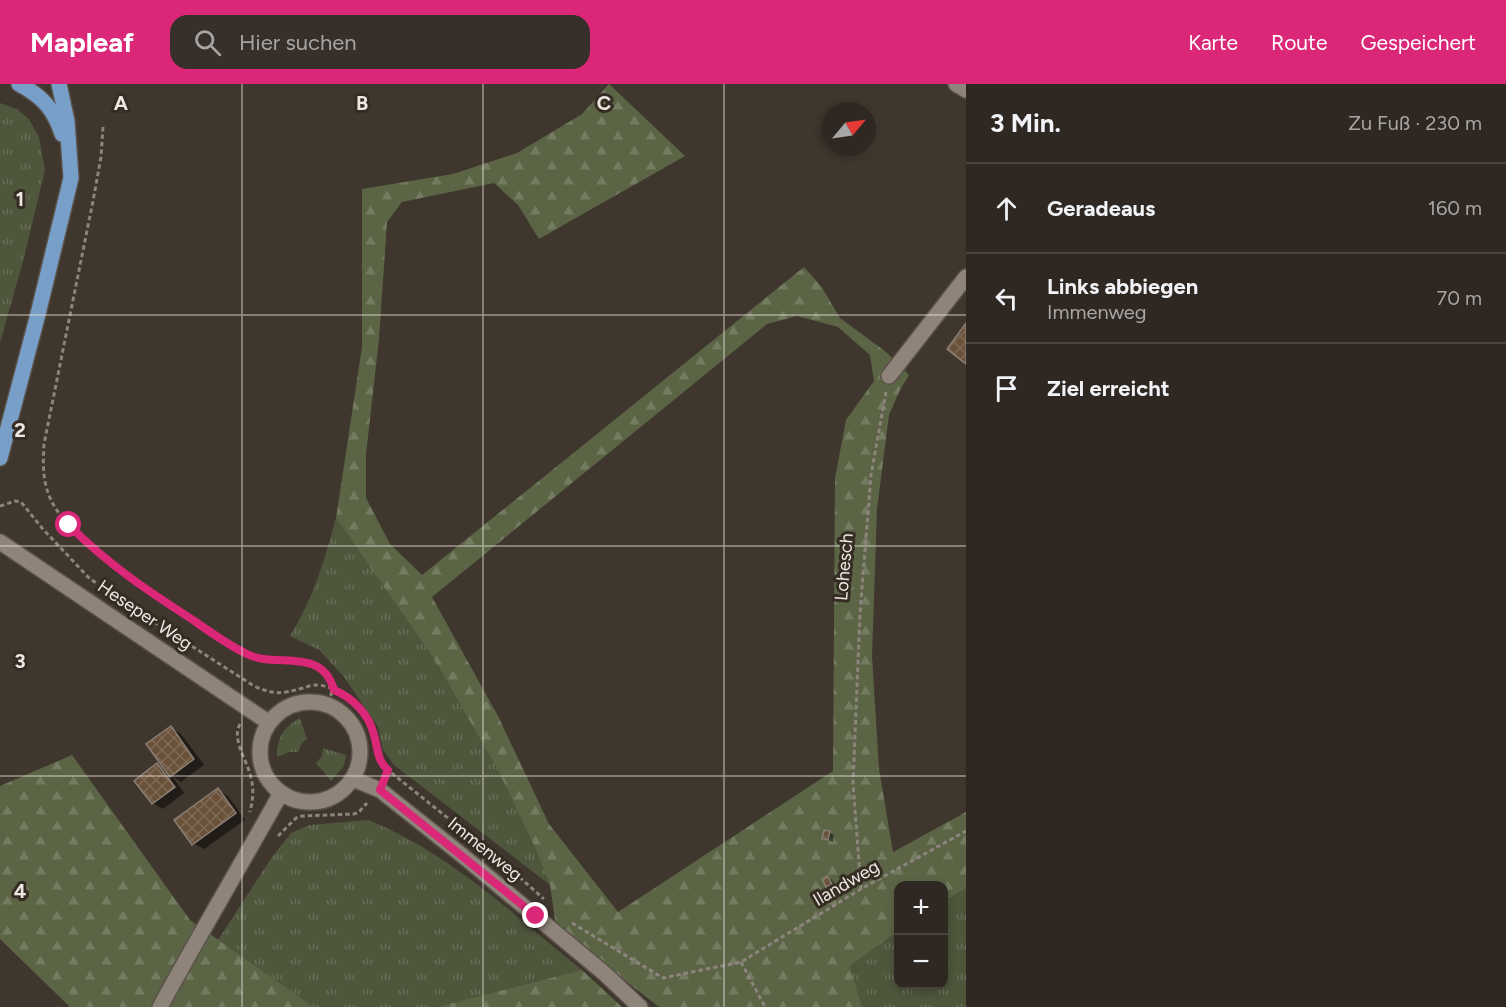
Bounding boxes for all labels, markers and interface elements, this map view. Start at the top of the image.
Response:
search box [170,15,590,69]
text: Mapleaf [30,25,134,59]
icon: search [191,26,224,59]
text: Hier suchen [239,29,357,56]
text: Karte [1188,30,1238,55]
text: Route [1271,30,1327,55]
text: Gespeichert [1360,30,1476,55]
text: A [114,91,129,115]
text: B [356,91,368,115]
text: C [597,91,611,115]
north arrow [822,102,876,156]
text: 3 Min. [990,107,1061,139]
text: Zu Fuß · 230 m [1348,111,1482,135]
text: 1 [16,187,24,211]
icon: ahead [990,192,1023,225]
text: Geradeaus [1047,195,1155,222]
text: 160 m [1428,196,1482,220]
text: Links abbiegen [1047,273,1198,300]
icon: left [990,282,1023,315]
text: 70 m [1436,286,1482,310]
text: Immenweg [1047,300,1147,324]
icon: arrive [990,372,1023,405]
text: Ziel erreicht [1047,375,1170,402]
text: 2 [14,418,26,442]
route start [55,511,81,537]
street label: Lohesch [830,532,858,602]
street label: Heseper Weg [93,575,197,655]
text: 3 [14,649,26,673]
street label: Immenweg [443,812,527,886]
street label: Ilandweg [809,855,883,911]
text: 4 [14,879,27,903]
map controls [894,881,948,989]
button: + [894,881,948,935]
route end [522,902,548,928]
button: − [894,935,948,989]

